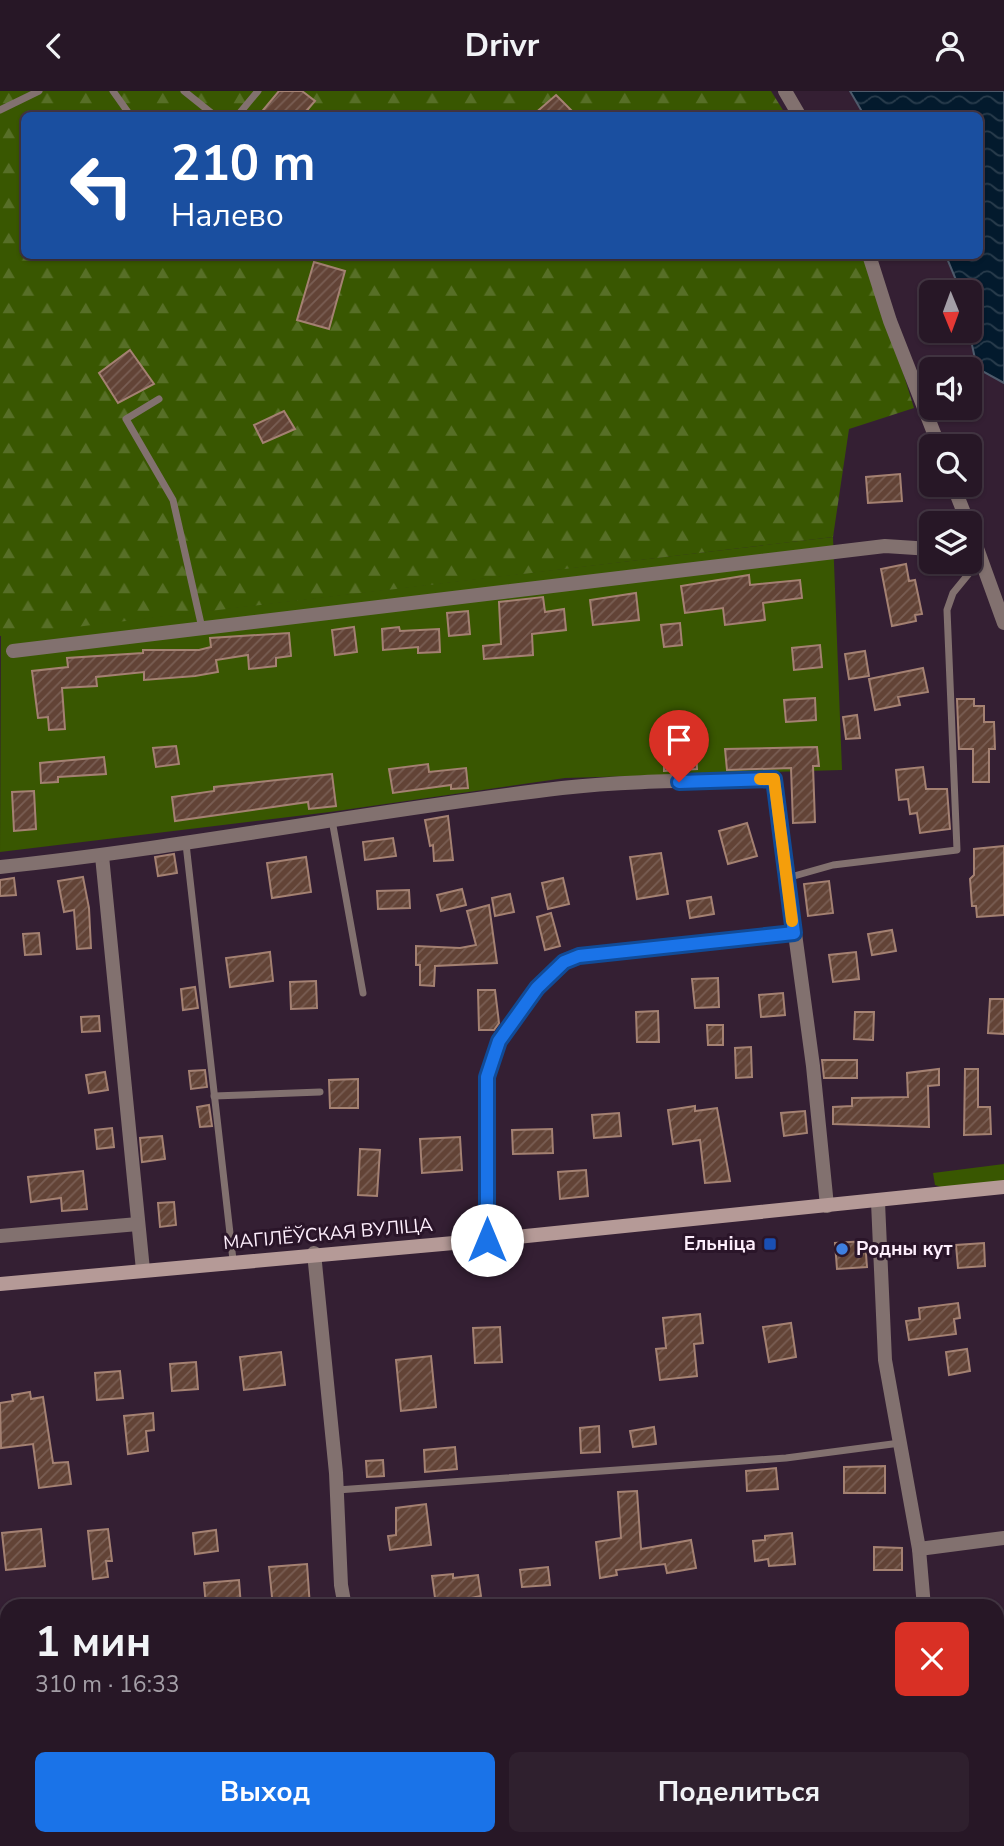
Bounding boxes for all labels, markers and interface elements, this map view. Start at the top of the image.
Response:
text: Drivr [465,24,539,67]
icon: back [35,27,73,65]
icon: person [931,27,969,65]
text: 210 m [171,130,315,197]
icon: left [56,140,147,231]
text: Налево [171,194,284,237]
north arrow [919,280,982,343]
map controls [919,280,982,574]
button: sound [919,357,982,420]
button: search [919,434,982,497]
button: layers [919,511,982,574]
pin [649,710,709,782]
icon: arrive [660,721,698,759]
position arrow [450,1203,524,1277]
street label: МАГІЛЁЎСКАЯ ВУЛІЦА [222,1212,434,1256]
place label: Ельніца [684,1231,756,1257]
marker: Ельніца [762,1236,778,1252]
place label: Родны кут [856,1236,952,1262]
marker: Родны кут [834,1241,850,1257]
text: 1 мин [35,1614,151,1671]
button: close [895,1622,969,1696]
text: 310 m · 16:33 [35,1669,180,1700]
button: Выход [35,1752,495,1832]
button: Поделиться [509,1752,969,1832]

